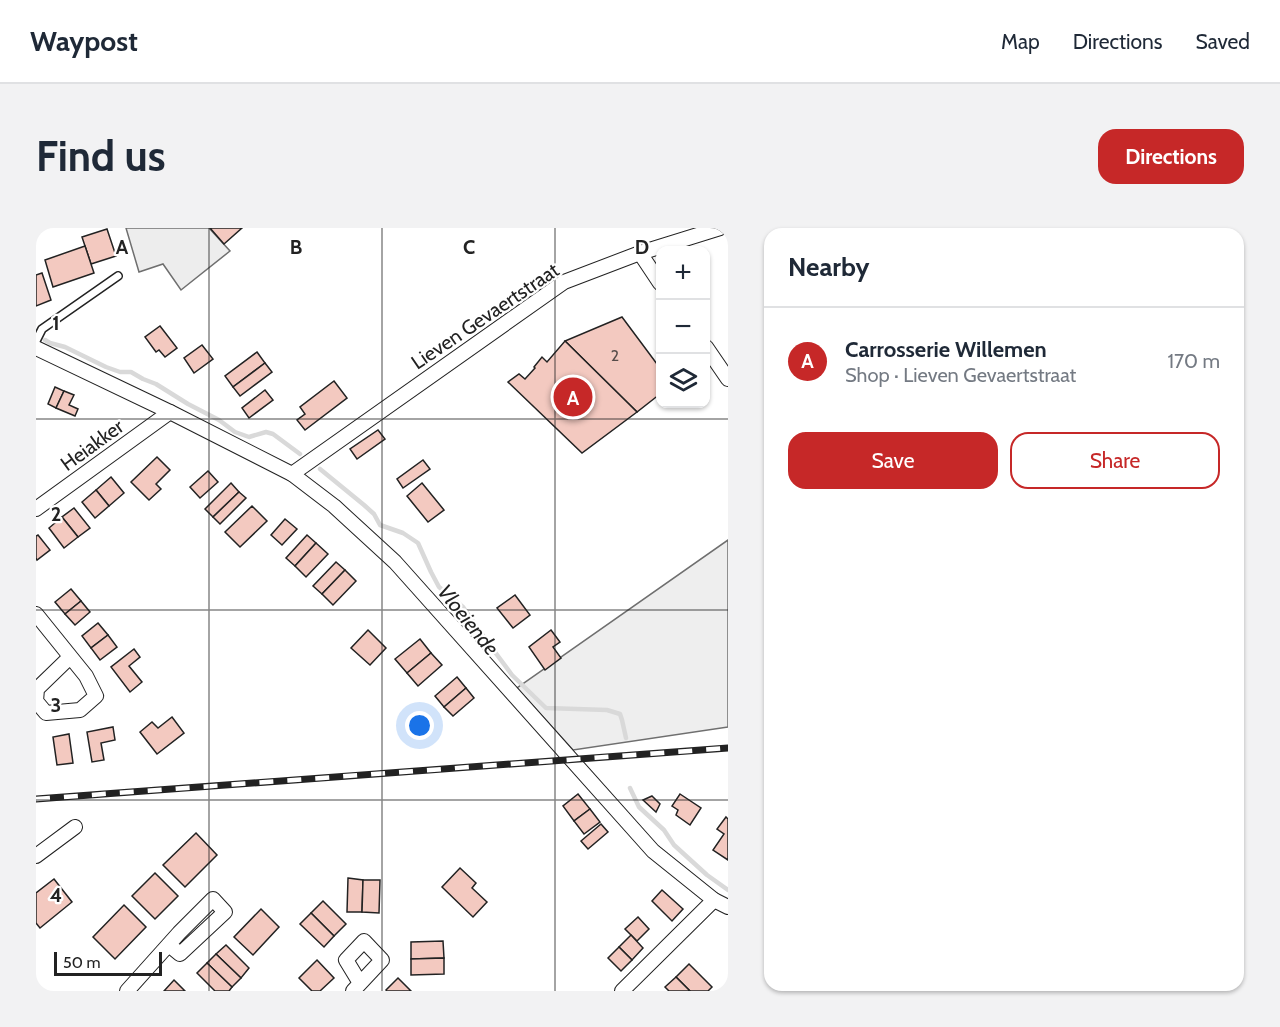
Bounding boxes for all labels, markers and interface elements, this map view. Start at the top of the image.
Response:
text: Waypost [30,24,138,58]
text: Map [1001,29,1040,54]
text: Directions [1073,29,1162,54]
text: Saved [1195,29,1250,54]
button: Directions [1098,129,1244,184]
text: Find us [36,130,165,182]
text: A [116,235,129,259]
text: B [290,235,302,259]
text: C [463,235,475,259]
text: D [635,235,649,259]
map controls [656,246,710,408]
button: + [656,246,710,300]
text: Nearby [788,251,869,283]
street label: Lieven Gevaertstraat [407,258,564,374]
button: − [656,300,710,354]
text: 1 [52,311,60,335]
text: Carrosserie Willemen [845,336,1047,363]
house number: 2 [611,346,619,365]
text: A [801,349,814,373]
text: 170 m [1168,349,1220,373]
button: layers [656,354,710,408]
text: Shop · Lieven Gevaertstraat [845,363,1076,387]
pin: A [554,374,592,420]
street label: Heiakker [56,414,129,476]
button: Save [788,432,998,489]
button: Share [1010,432,1220,489]
text: 2 [51,502,61,526]
water label: Vloeiende [433,580,505,660]
text: 3 [51,693,61,717]
your location [405,711,434,740]
text: 4 [50,883,62,907]
scale bar [54,949,162,976]
text: 50 m [63,953,100,972]

